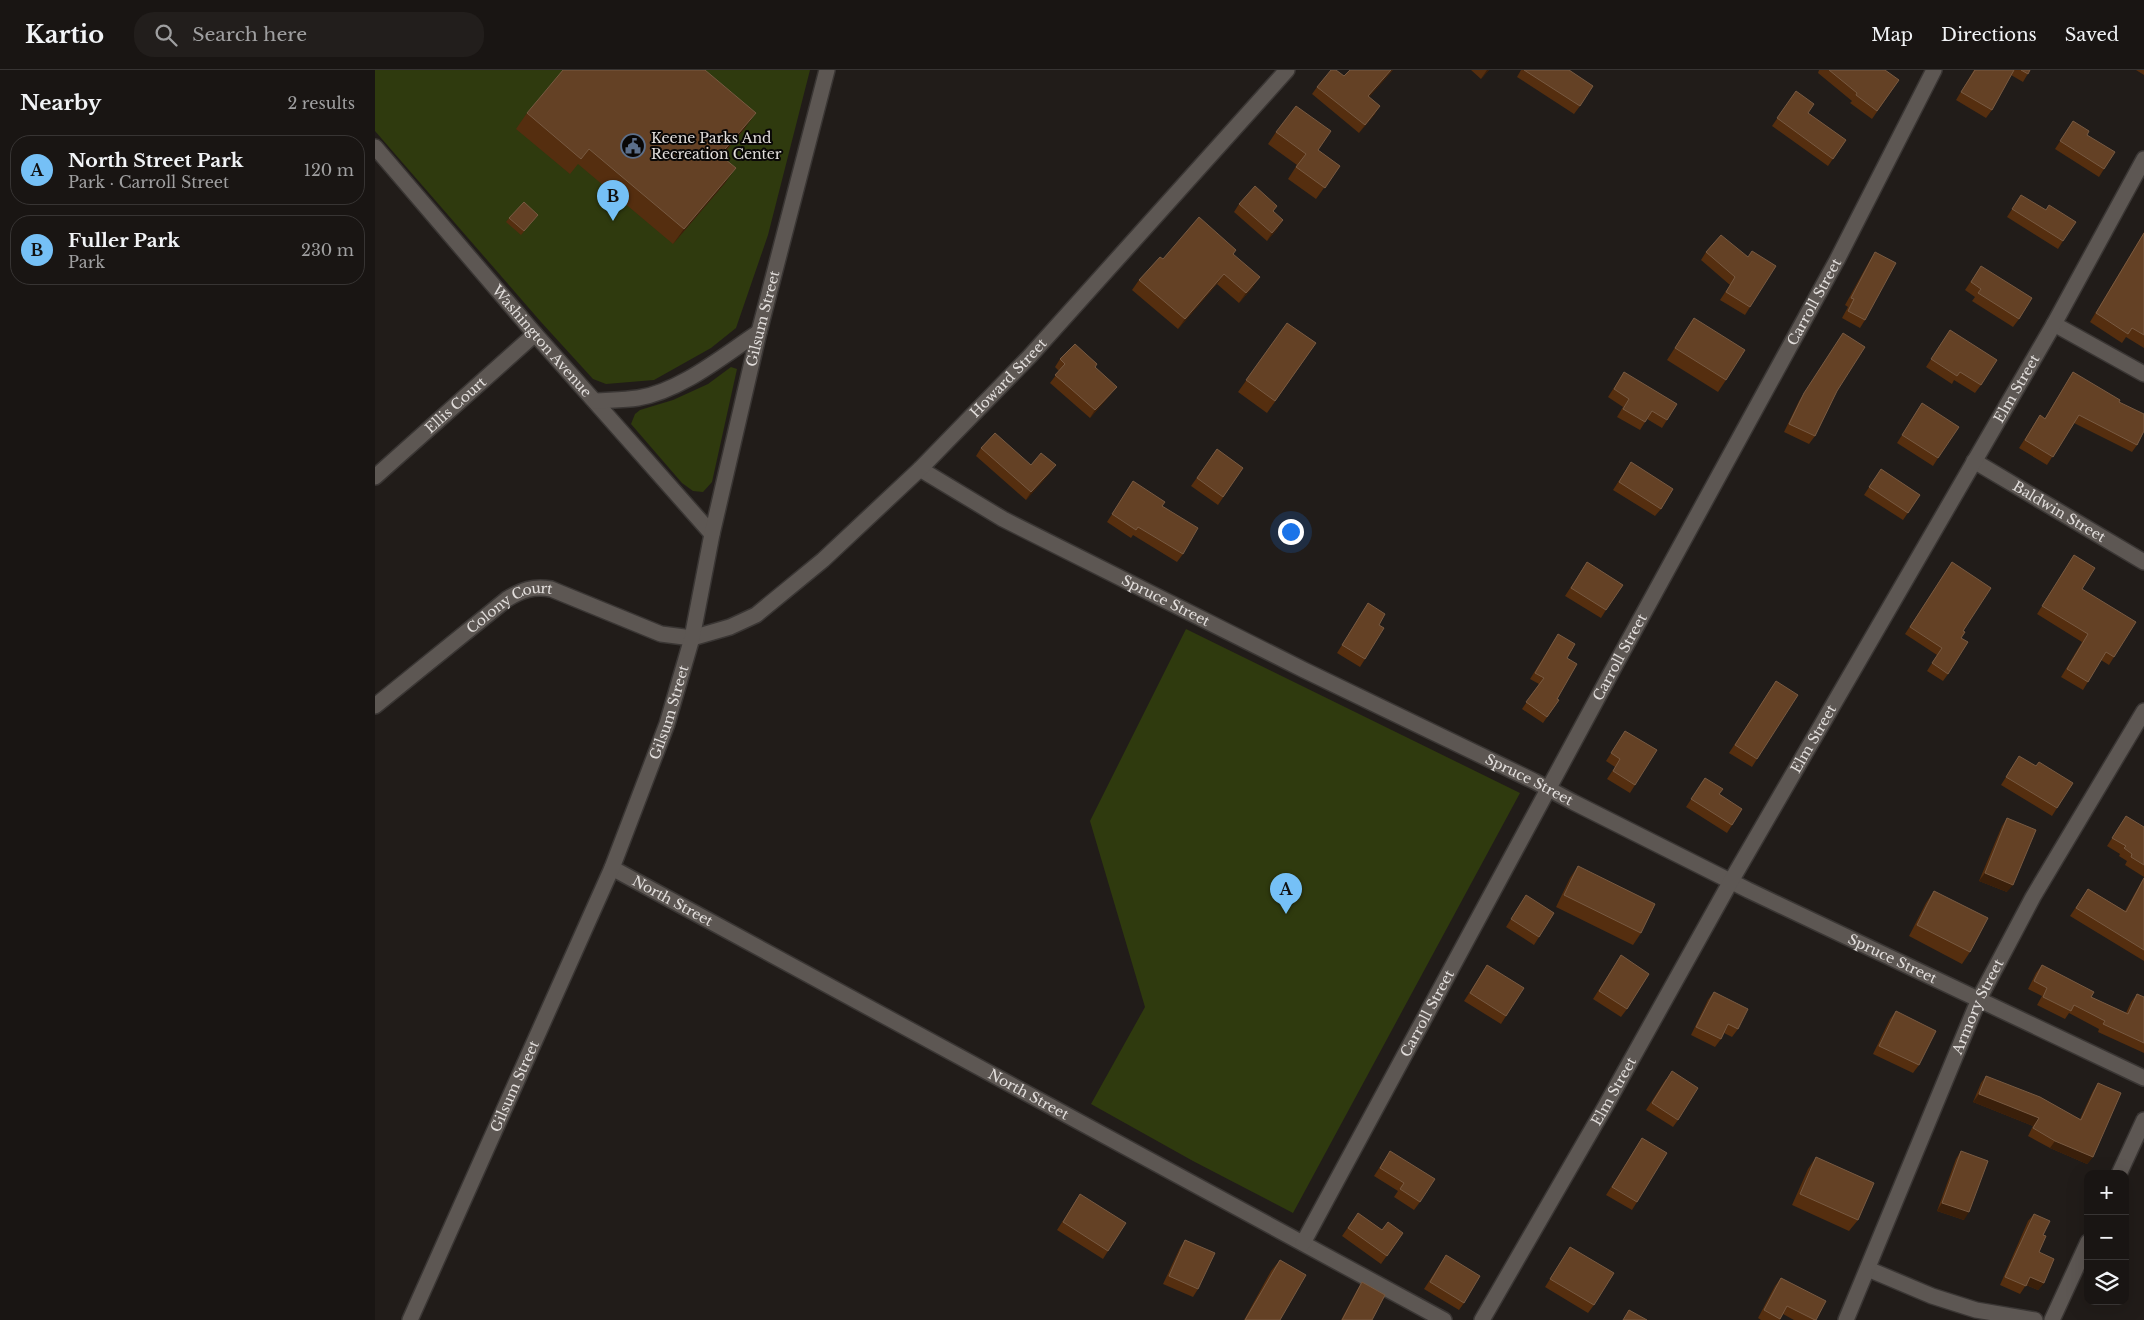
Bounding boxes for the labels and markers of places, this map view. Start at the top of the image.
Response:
place label: Keene Parks And Recreation Center [651,129,782,163]
public building icon: Keene Parks And Recreation Center [620,133,646,159]
pin: B [597,180,629,221]
pin: A [1270,873,1302,914]

